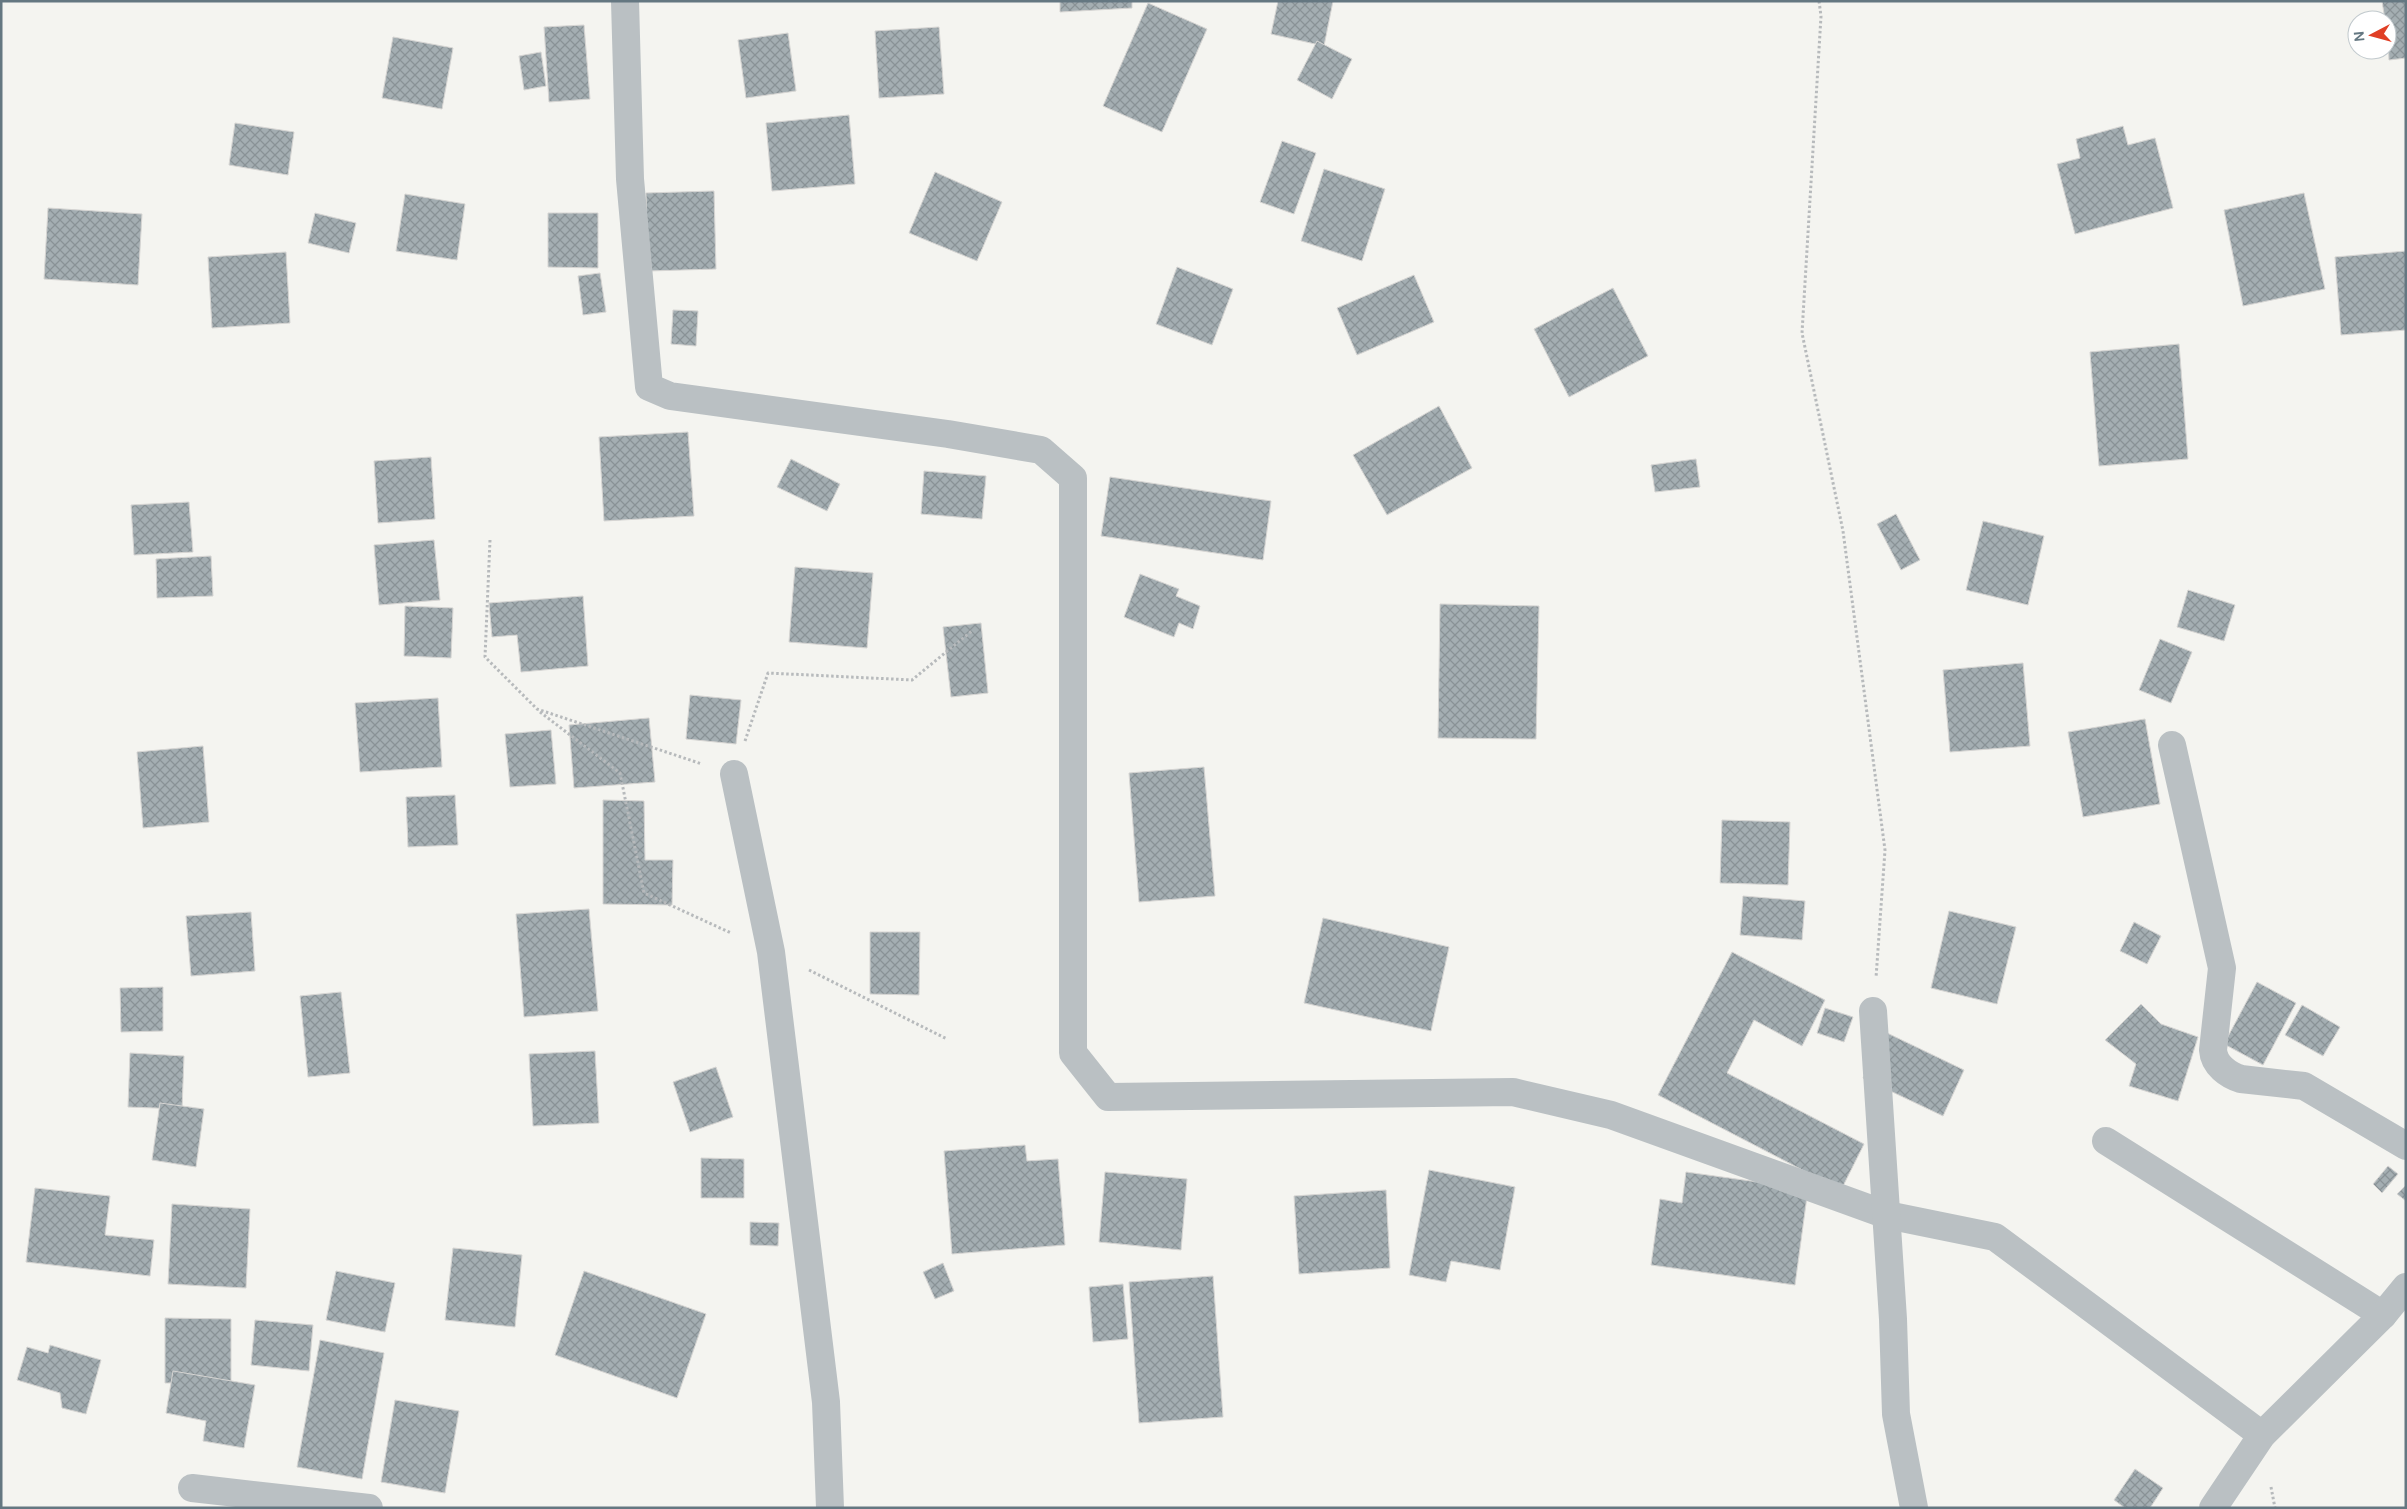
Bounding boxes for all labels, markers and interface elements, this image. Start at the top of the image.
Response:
north arrow [2347,10,2397,60]
text: N [2350,30,2369,42]

